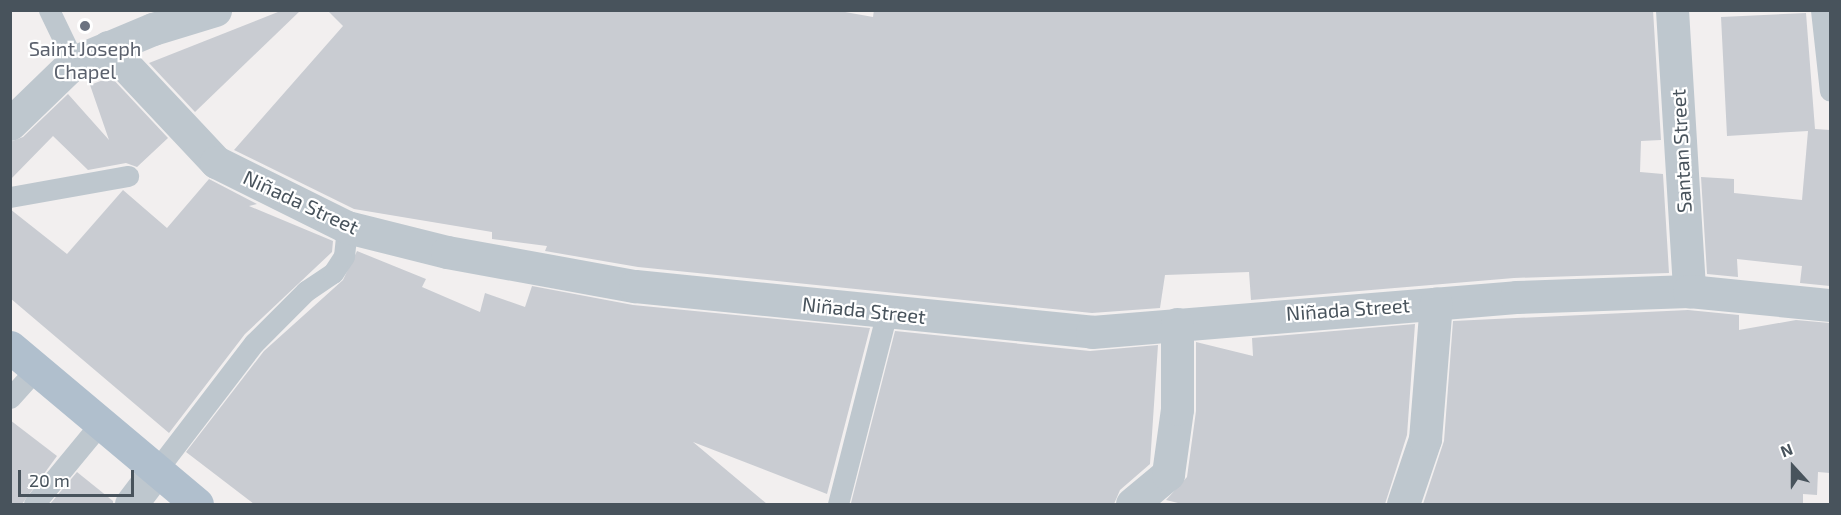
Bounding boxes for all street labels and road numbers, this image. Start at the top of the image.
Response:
street label: Santan Street [1666,88,1696,214]
street label: Niñada Street [240,165,362,239]
street label: Niñada Street [801,292,927,328]
street label: Niñada Street [1285,293,1411,325]

